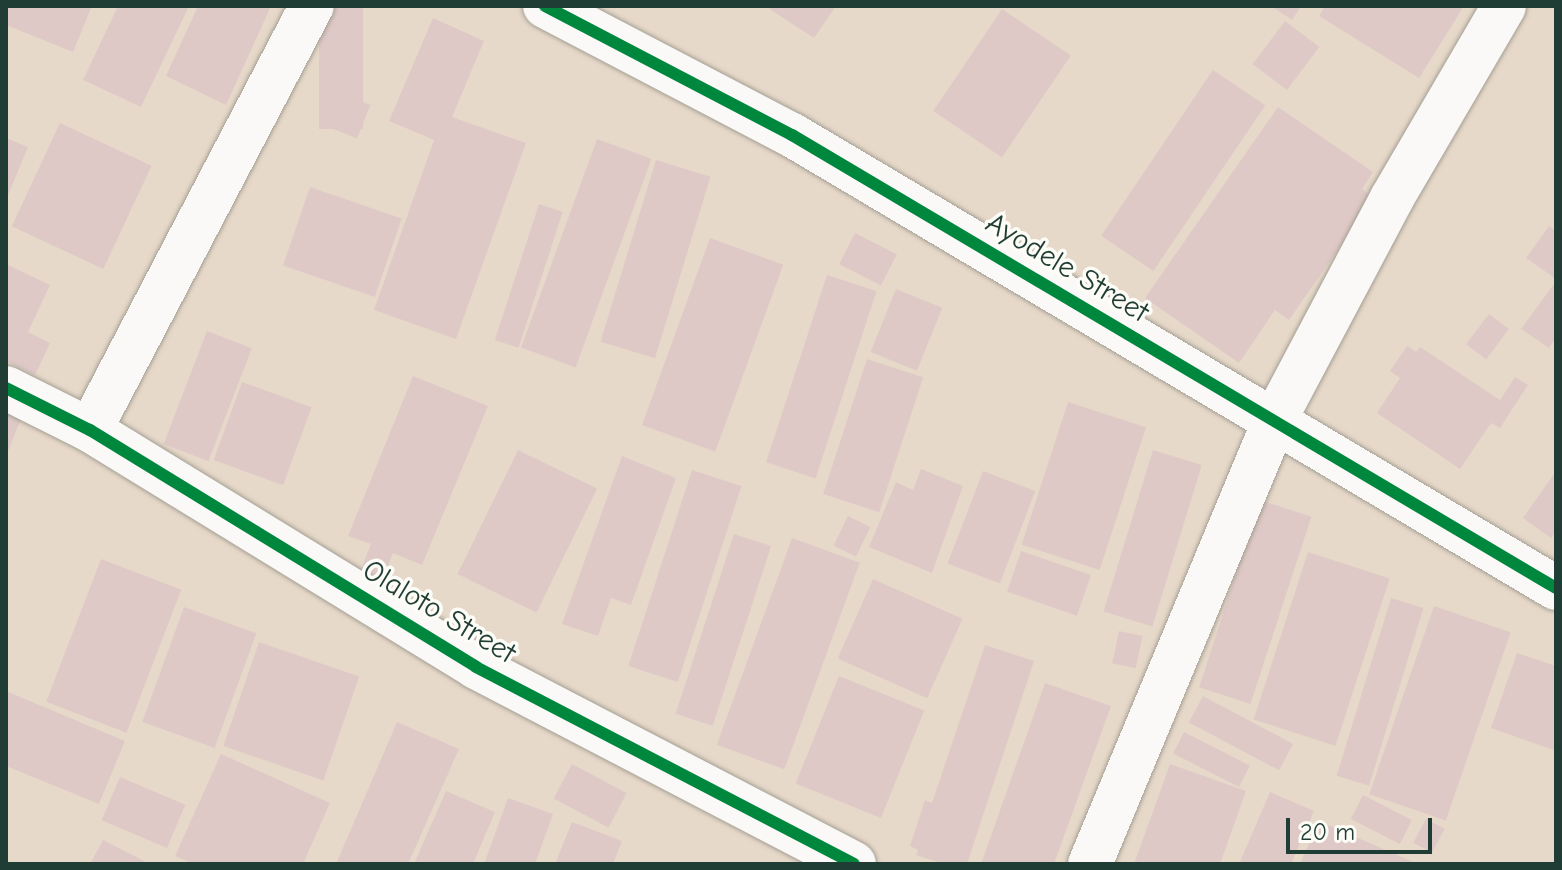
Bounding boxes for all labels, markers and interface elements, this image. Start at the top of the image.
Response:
street label: Ayodele Street [979,205,1155,331]
street label: Olaloto Street [356,552,522,672]
scale bar [1290,802,1436,852]
text: 20 m [1300,818,1355,846]

